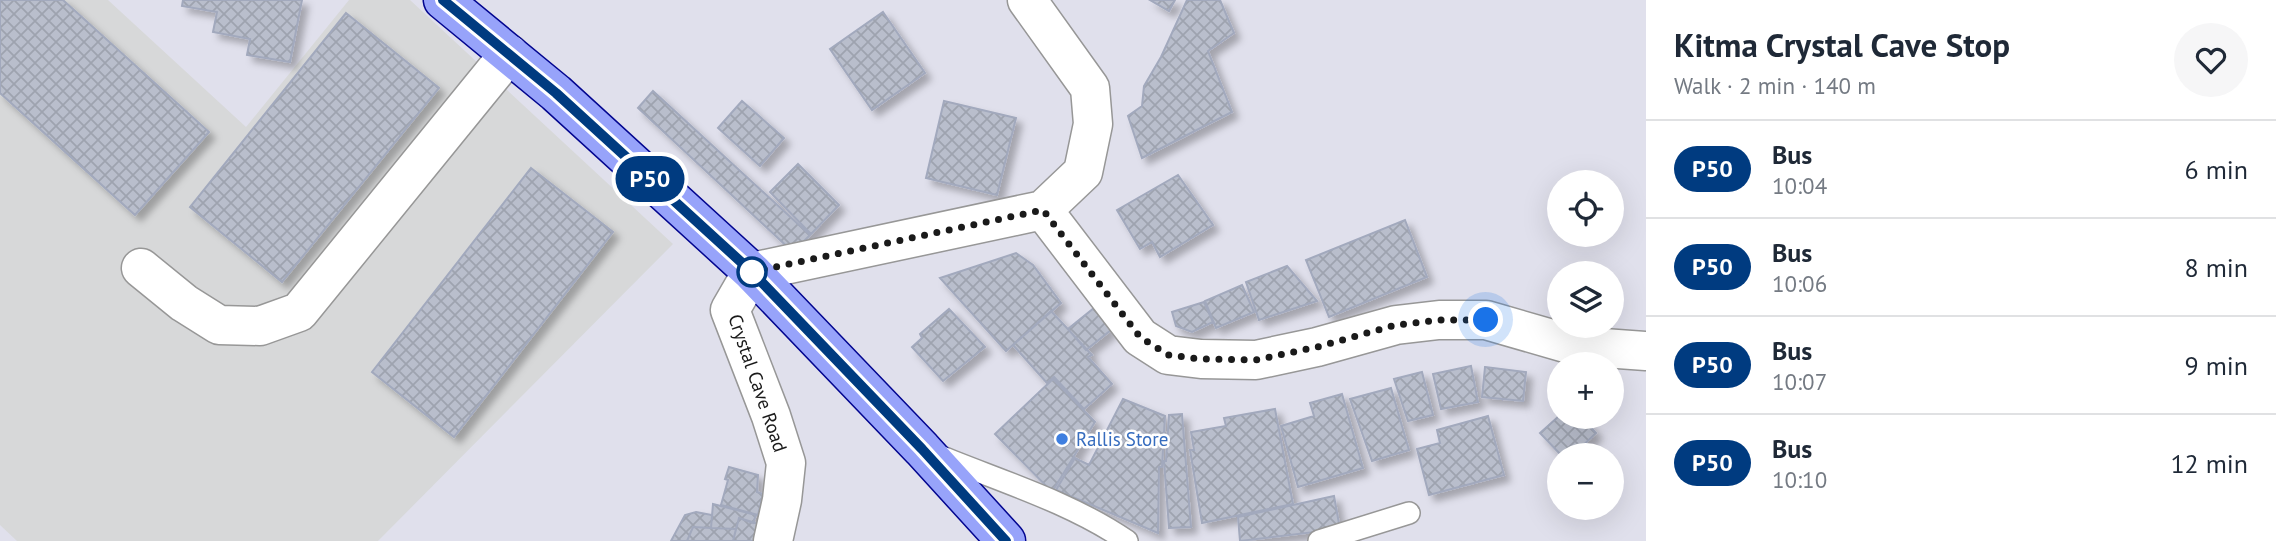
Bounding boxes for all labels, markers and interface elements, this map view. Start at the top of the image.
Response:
text: Kitma Crystal Cave Stop [1674,23,2010,66]
button: heart [2174,23,2248,97]
text: Walk · 2 min · 140 m [1674,71,1876,100]
text: Bus [1772,138,1812,171]
text: P50 [1692,153,1733,184]
text: 6 min [2185,153,2248,186]
line badge: P50 [610,156,690,202]
text: P50 [630,163,670,194]
map controls [1547,170,1624,520]
button: locate [1547,170,1624,247]
text: 10:04 [1772,171,1827,200]
text: Bus [1772,236,1812,269]
text: P50 [1692,251,1733,282]
text: 8 min [2185,251,2248,284]
unlabelled marker [737,257,767,287]
button: layers [1547,261,1624,338]
text: 10:06 [1772,269,1827,298]
your location [1468,302,1503,337]
street label: Crystal Cave Road [723,311,793,455]
text: Bus [1772,334,1812,367]
text: P50 [1692,349,1733,380]
text: 9 min [2185,349,2248,382]
button: + [1547,352,1624,429]
text: 10:07 [1772,367,1827,396]
place label: Rallis Store [1076,427,1168,451]
marker: Rallis Store [1054,431,1070,447]
text: Bus [1772,432,1812,465]
button: − [1547,443,1624,520]
text: P50 [1692,447,1733,478]
text: 12 min [2170,447,2248,480]
text: 10:10 [1772,465,1827,494]

